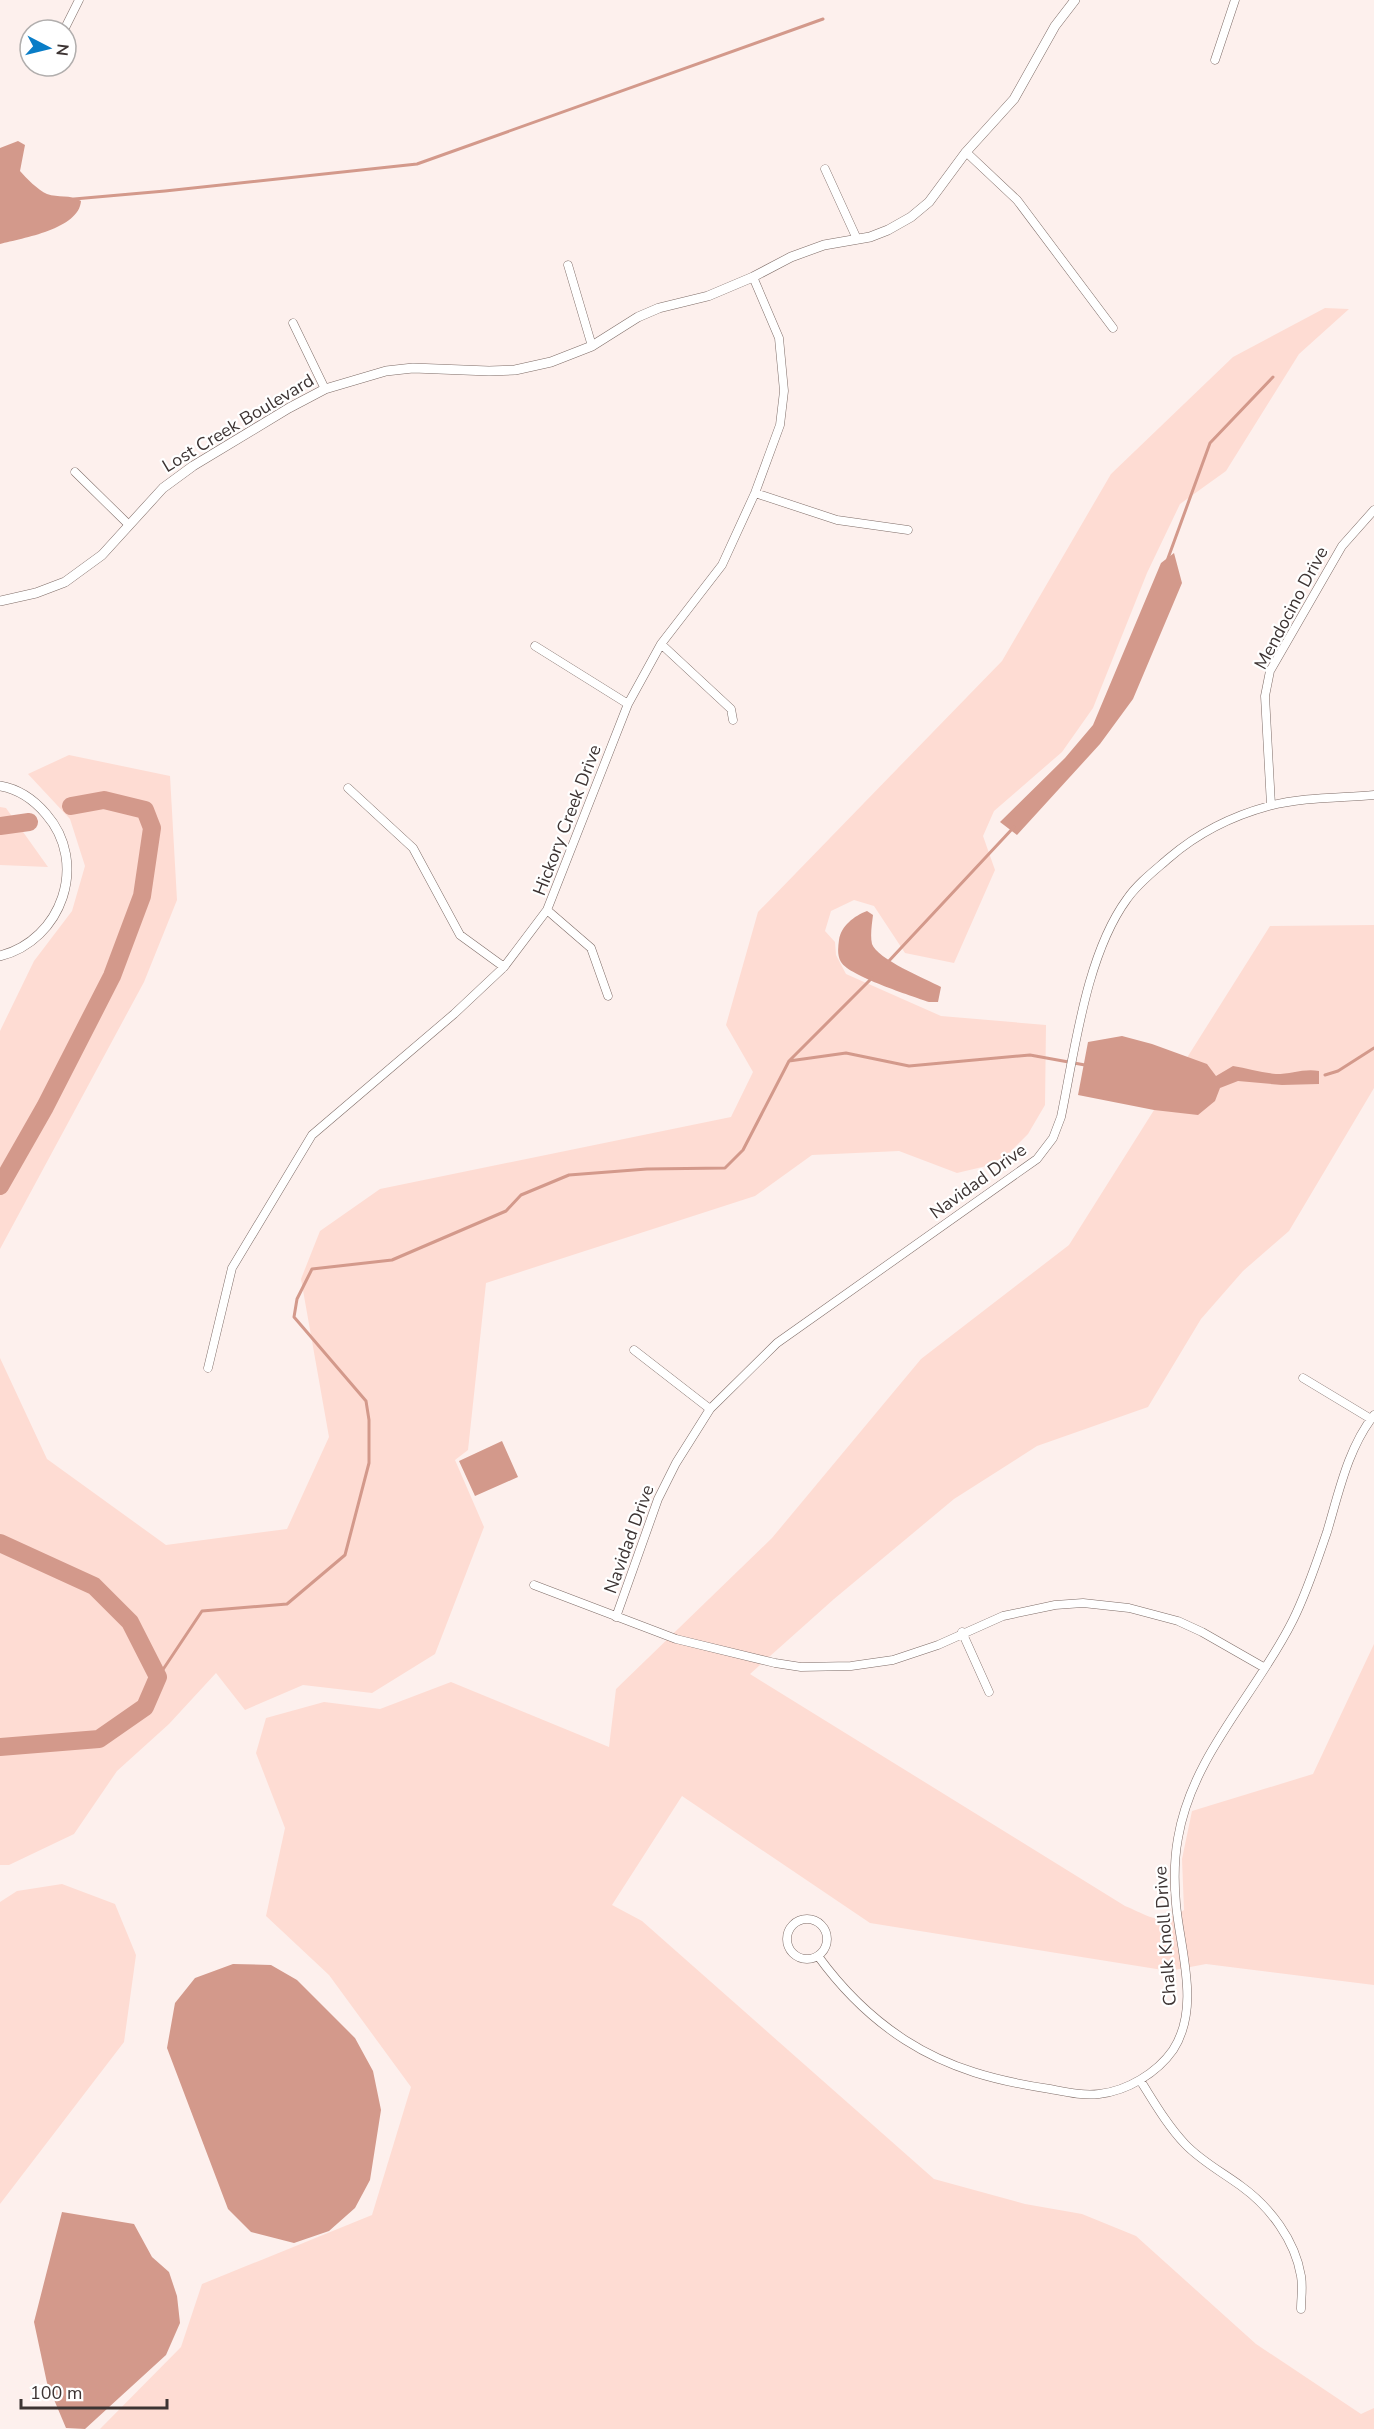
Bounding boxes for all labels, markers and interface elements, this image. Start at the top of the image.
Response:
north arrow [18,18,78,78]
text: N [50,42,74,57]
street label: Lost Creek Boulevard [158,368,318,478]
street label: Mendocino Drive [1249,542,1333,674]
street label: Hickory Creek Drive [527,741,607,899]
street label: Navidad Drive [925,1138,1031,1224]
street label: Navidad Drive [598,1481,660,1597]
street label: Chalk Knoll Drive [1148,1865,1182,2007]
scale bar [21,2372,166,2410]
text: 100 m [30,2381,82,2405]

